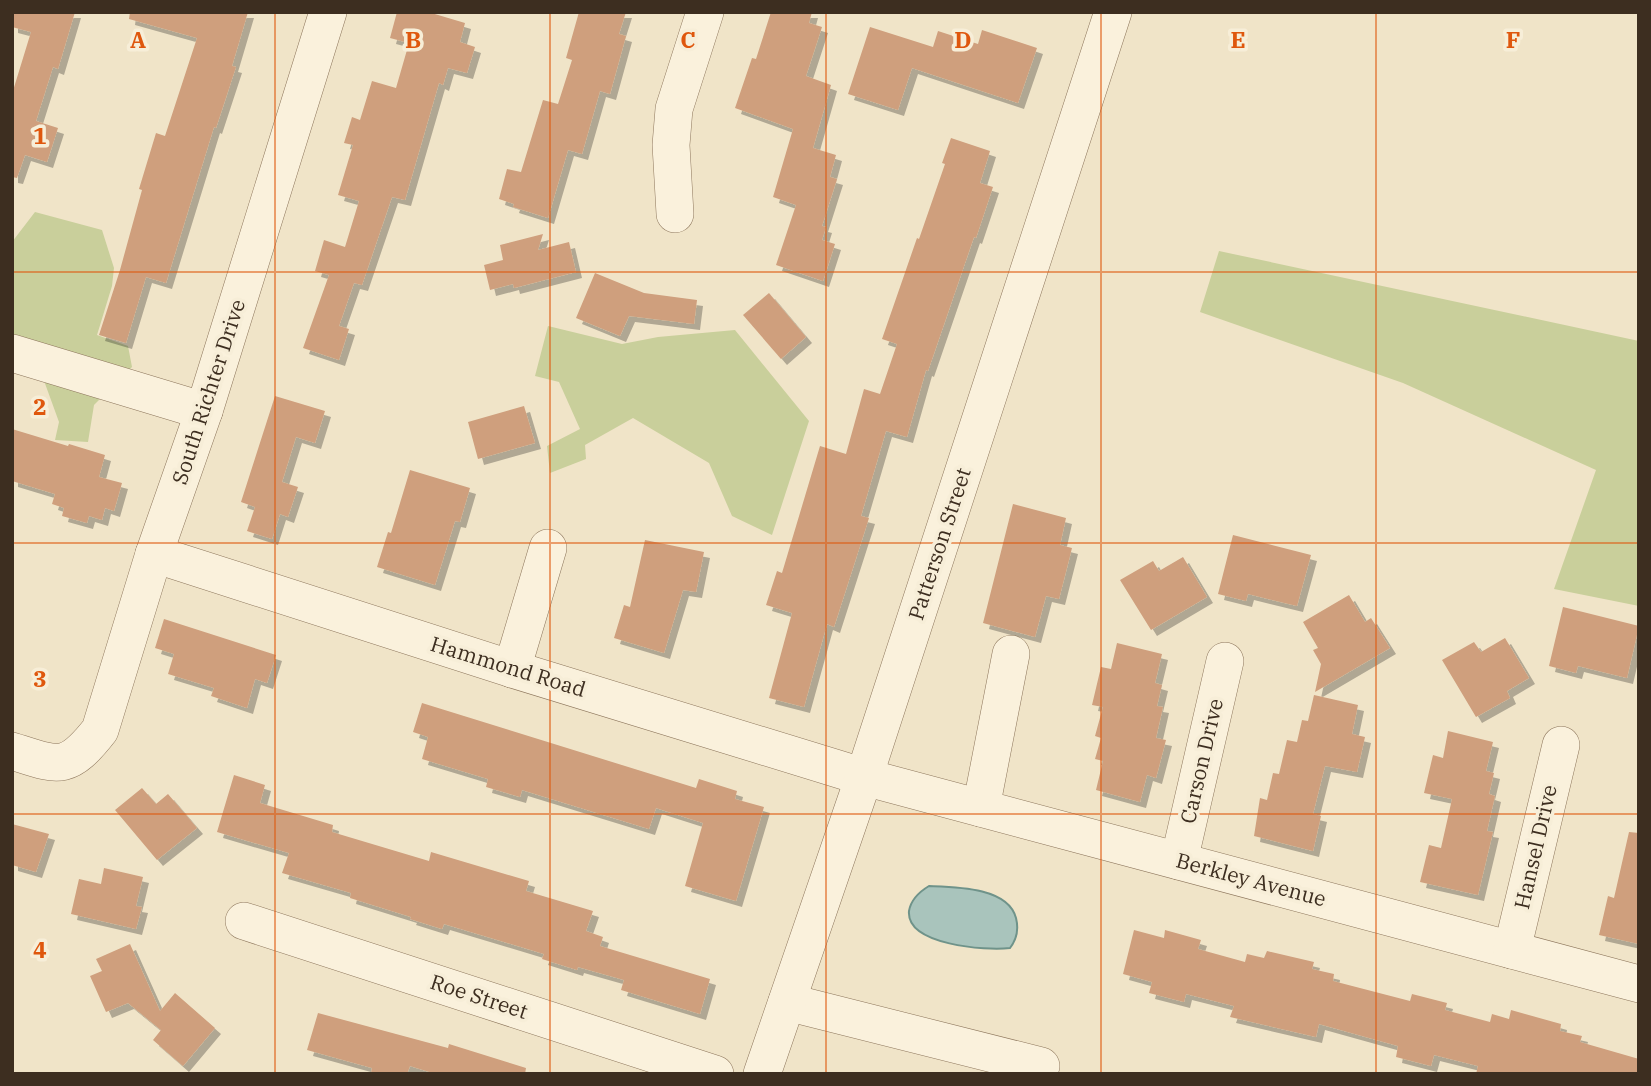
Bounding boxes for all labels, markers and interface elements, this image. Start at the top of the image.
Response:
text: A [130,24,146,54]
text: B [405,24,421,54]
text: C [680,24,696,54]
text: D [954,24,972,54]
text: E [1230,24,1246,54]
text: F [1506,24,1520,54]
text: 1 [33,120,47,150]
street label: South Richter Drive [165,296,251,488]
text: 2 [33,391,47,421]
street label: Patterson Street [901,464,977,623]
street label: Hammond Road [427,629,590,703]
text: 3 [33,663,47,693]
street label: Carson Drive [1173,695,1229,826]
street label: Hansel Drive [1507,782,1563,912]
street label: Berkley Avenue [1173,846,1329,913]
text: 4 [33,934,47,964]
street label: Roe Street [427,967,532,1025]

